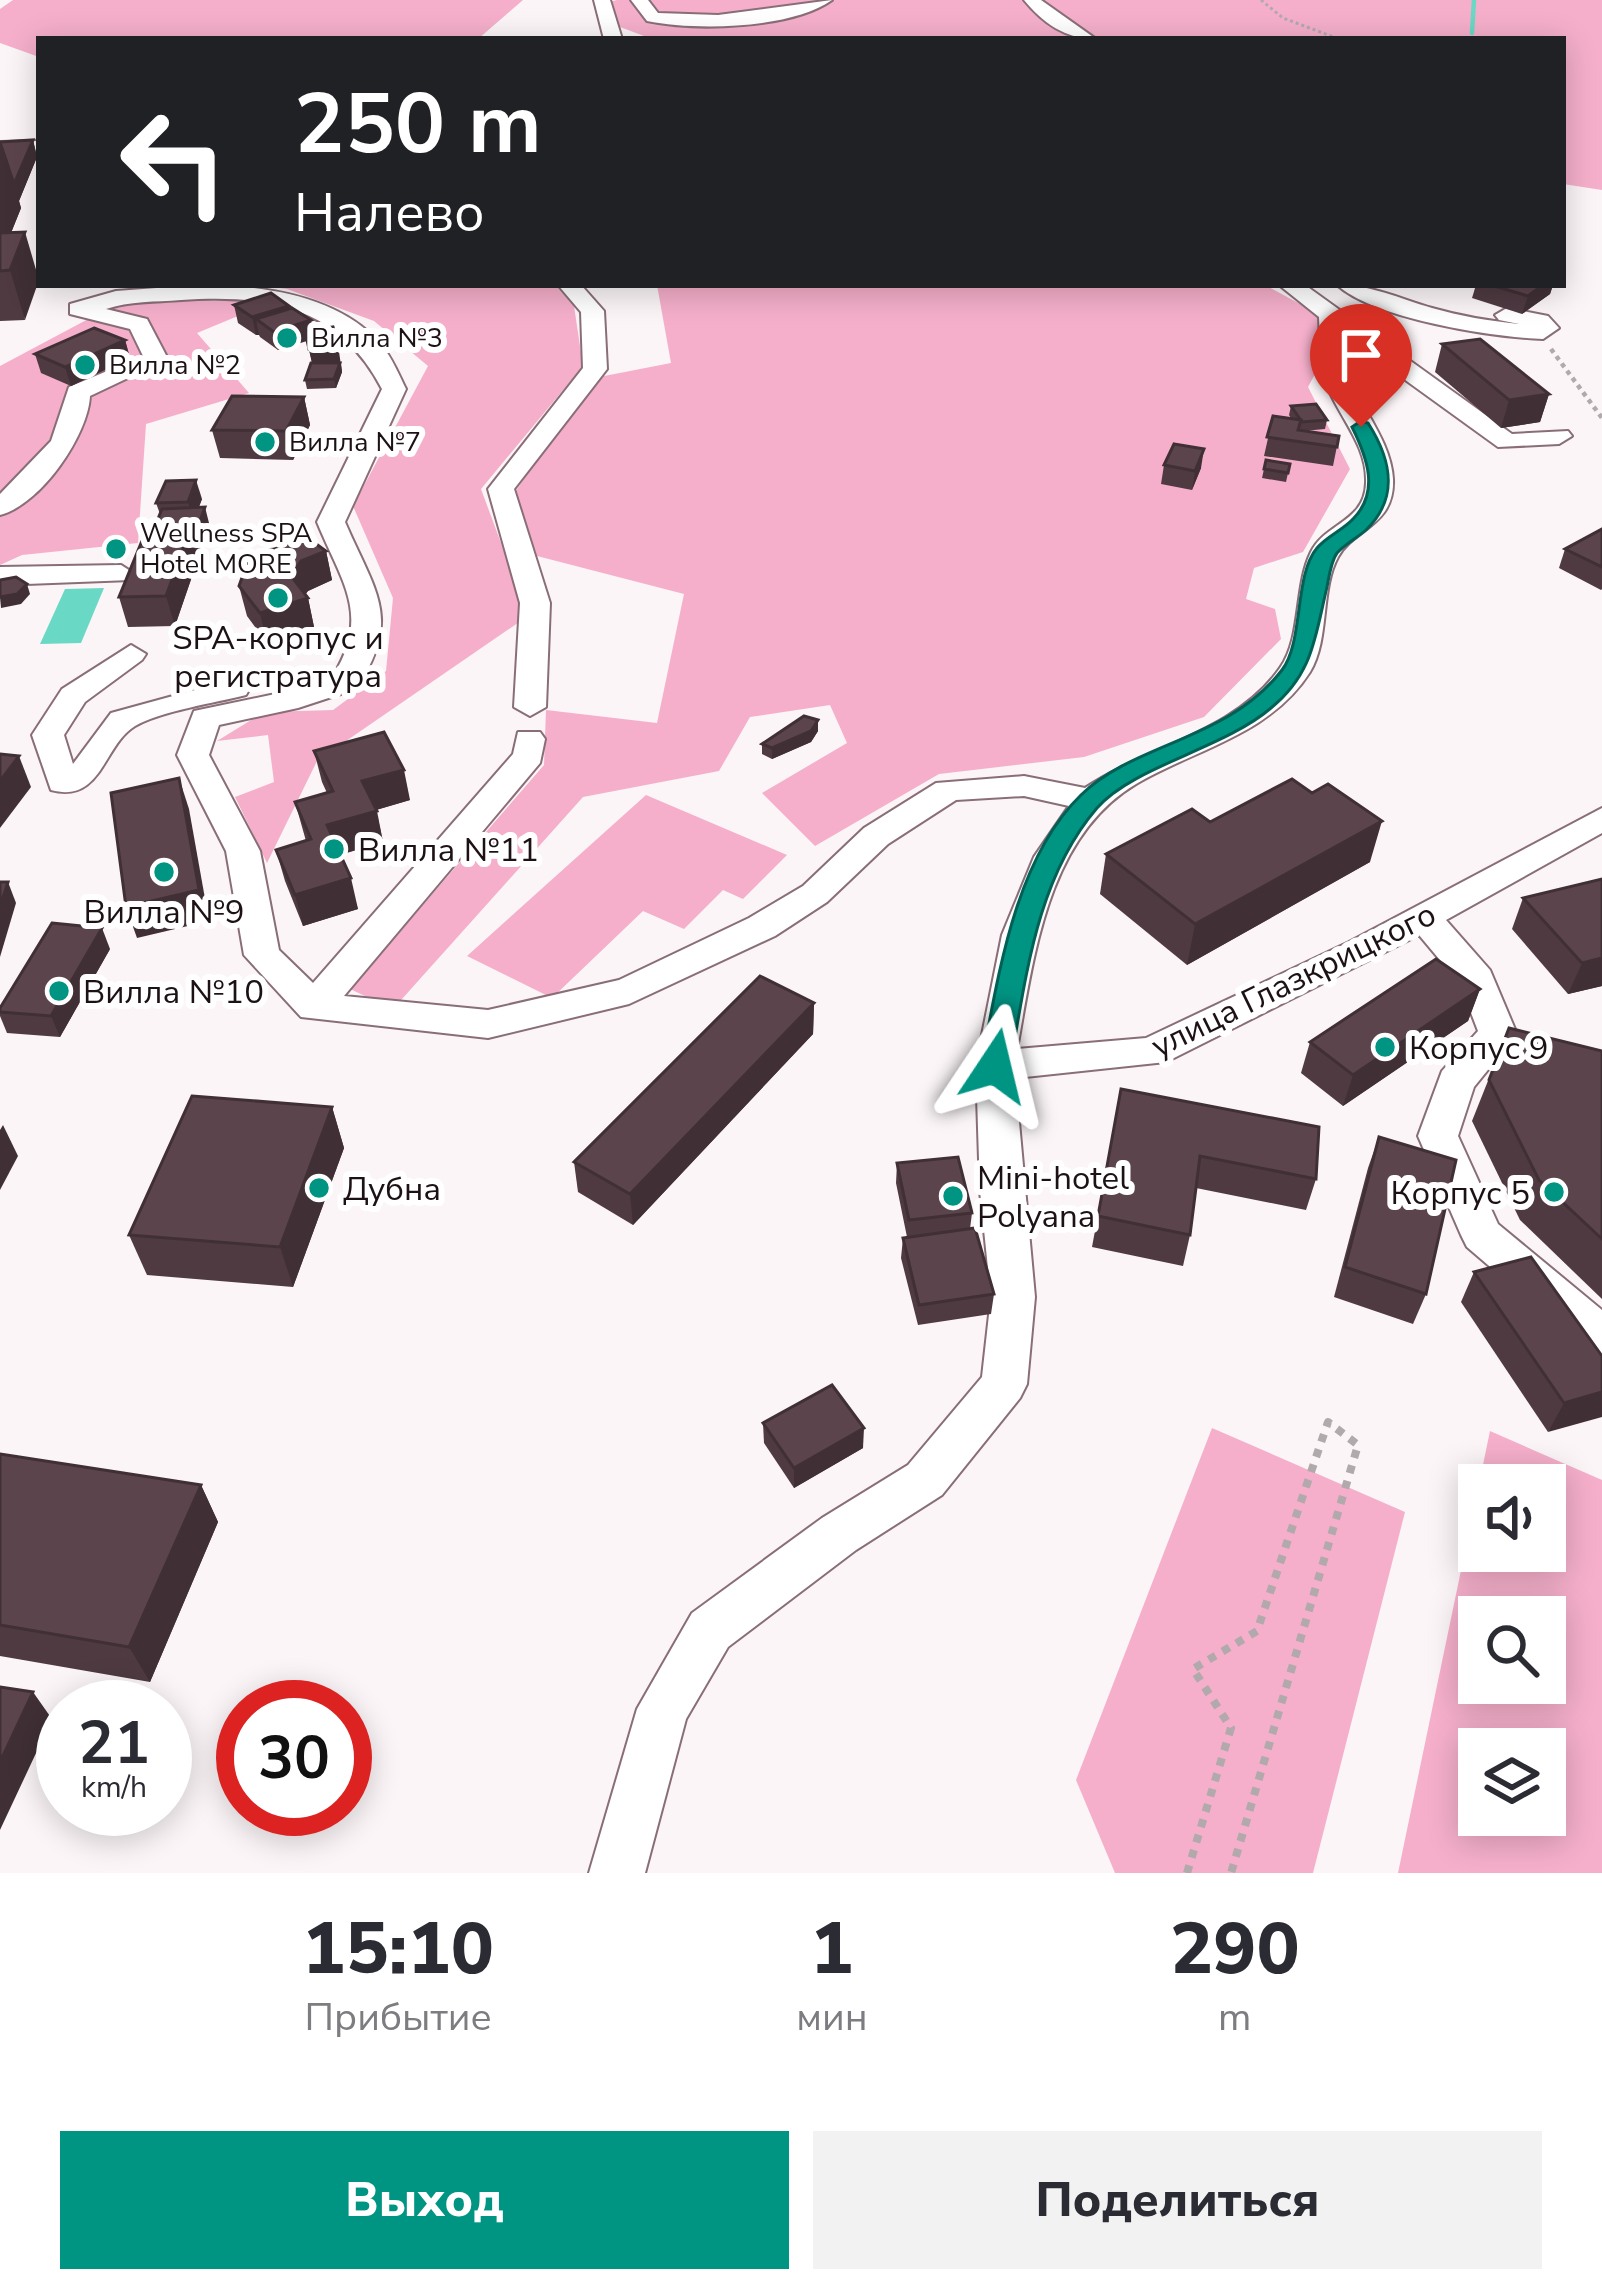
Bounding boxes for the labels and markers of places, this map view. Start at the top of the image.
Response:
pin [1310,304,1412,427]
place label: Вилла №3 [311,320,443,357]
marker: Вилла №3 [274,325,300,351]
place label: Вилла №2 [109,347,241,384]
marker: Вилла №2 [72,352,98,378]
place label: Вилла №7 [289,424,421,461]
marker: Вилла №7 [252,429,278,455]
place label: Wellness SPA Hotel MORE [140,515,313,583]
marker: Wellness SPA Hotel MORE [103,536,129,562]
marker: SPA-корпус и регистратура [265,585,291,611]
place label: SPA-корпус и регистратура [172,616,384,699]
place label: Вилла №11 [358,828,539,873]
marker: Вилла №11 [321,836,347,862]
marker: Вилла №9 [151,859,177,885]
place label: Вилла №9 [83,890,245,935]
place label: Вилла №10 [83,970,264,1015]
marker: Вилла №10 [46,978,72,1004]
place label: Корпус 9 [1409,1026,1548,1071]
marker: Корпус 9 [1372,1034,1398,1060]
place label: Mini-hotel Polyana [977,1156,1129,1239]
place label: Дубна [343,1167,441,1212]
place label: Корпус 5 [1391,1171,1530,1216]
marker: Дубна [306,1175,332,1201]
marker: Корпус 5 [1541,1179,1567,1205]
marker: Mini-hotel Polyana [940,1183,966,1209]

